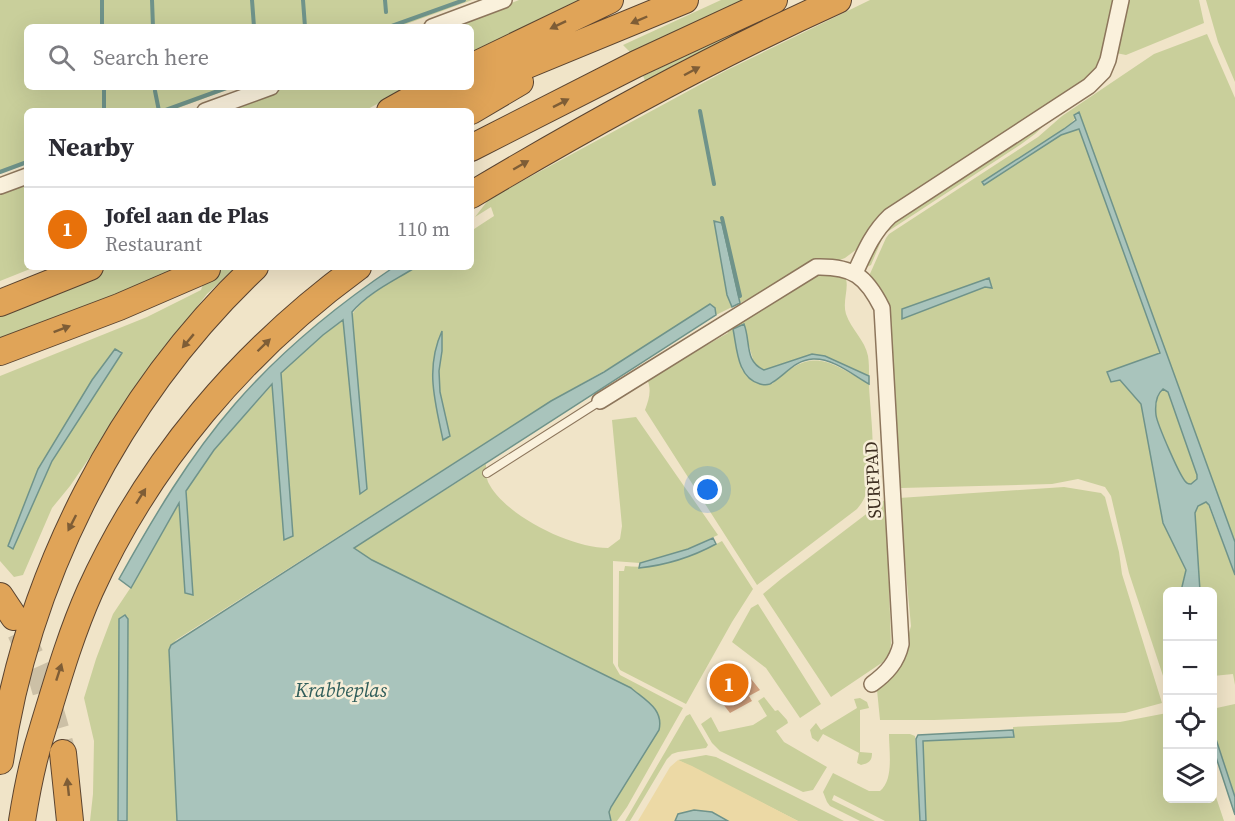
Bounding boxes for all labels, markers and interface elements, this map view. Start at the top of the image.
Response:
one-way arrow [629,15,647,25]
one-way arrow [549,20,566,29]
search box [24,24,474,90]
icon: search [45,41,78,74]
text: Search here [93,42,209,72]
one-way arrow [684,66,701,76]
one-way arrow [552,98,569,107]
text: Nearby [48,129,134,165]
one-way arrow [513,160,530,170]
text: Jofel aan de Plas [105,200,269,230]
text: 1 [62,215,73,243]
text: 110 m [397,215,450,243]
text: Restaurant [105,230,202,258]
one-way arrow [53,324,71,334]
one-way arrow [182,333,195,348]
one-way arrow [256,338,271,352]
street label: SURFPAD [858,441,887,519]
your location [693,475,722,504]
one-way arrow [136,488,147,504]
one-way arrow [67,514,77,531]
map controls [1163,587,1217,803]
button: + [1163,587,1217,641]
button: − [1163,641,1217,695]
pin: 1 [710,660,748,706]
one-way arrow [55,663,64,681]
water label: Krabbeplas [294,676,388,704]
button: locate [1163,695,1217,749]
button: layers [1163,749,1217,803]
one-way arrow [63,777,73,796]

